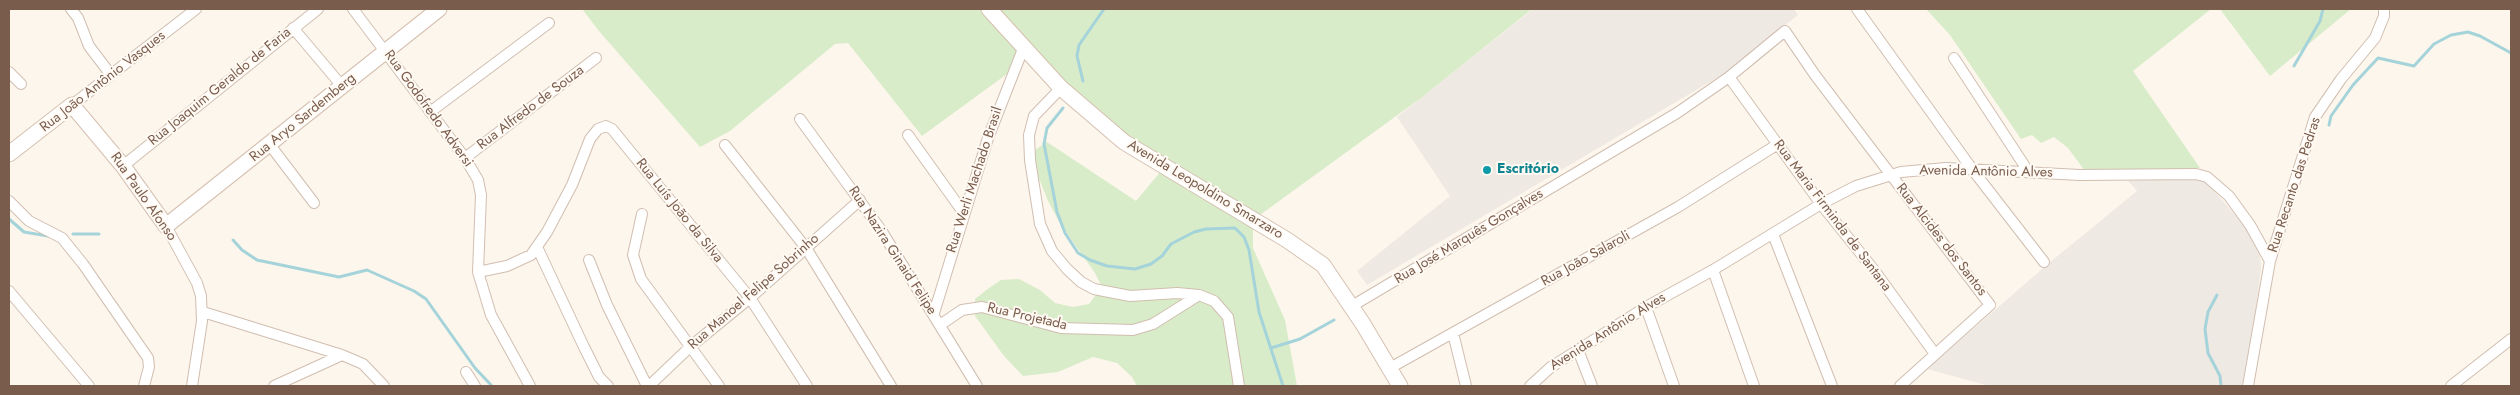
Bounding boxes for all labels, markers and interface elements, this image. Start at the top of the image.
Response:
street label: Rua Joaquim Geraldo de Faria [145,24,295,150]
street label: Rua João Antônio Vasques [37,28,169,136]
street label: Rua Godofredo Adversi [380,47,476,171]
street label: Rua Alfredo de Souza [474,62,588,154]
street label: Rua Aryo Sardemberg [247,70,359,166]
street label: Rua Werli Machado Brasil [943,105,1007,255]
street label: Rua Recanto das Pedras [2265,115,2325,255]
street label: Avenida Leopoldino Smarzaro [1124,137,1286,243]
street label: Rua Maria Firminda de Santana [1770,137,1894,295]
street label: Rua Paulo Afonso [106,150,180,244]
street label: Rua Luís João da Silva [632,156,726,266]
place label: Escritório [1497,162,1559,178]
street label: Avenida Antônio Alves [1919,162,2053,182]
marker: Escritório [1481,164,1493,176]
street label: Rua Alcides dos Santos [1892,181,1990,299]
street label: Rua Nazira Ginaid Felipe [844,184,940,318]
street label: Rua José Marquês Gonçalves [1392,186,1546,288]
street label: Rua João Salaroli [1539,228,1633,290]
street label: Rua Manoel Felipe Sobrinho [685,231,823,353]
street label: Avenida Antônio Alves [1547,290,1669,374]
street label: Rua Projetada [986,300,1068,334]

